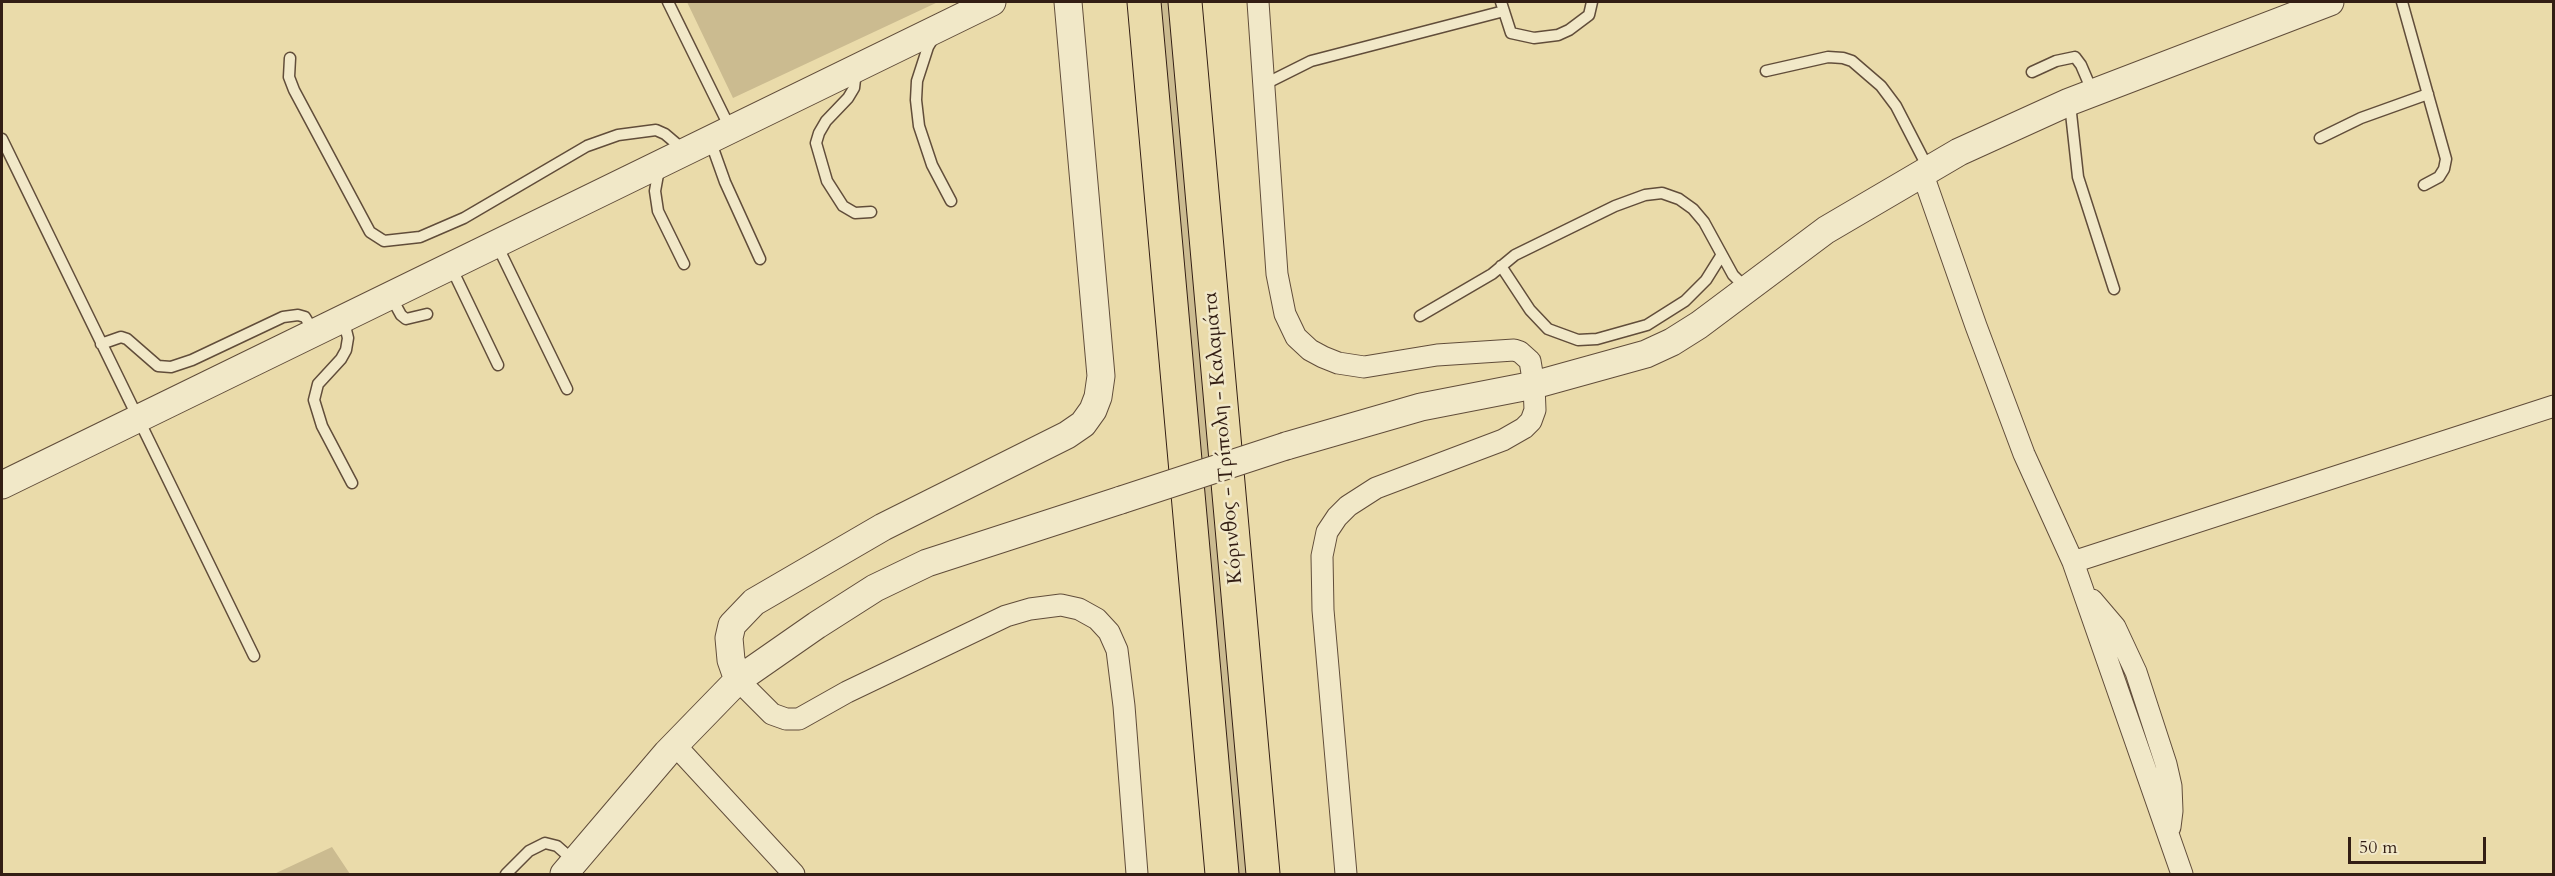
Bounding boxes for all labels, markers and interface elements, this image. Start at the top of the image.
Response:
street label: Κόρινθος - Τρίπολη - Καλαμάτα [1199,291,1249,585]
scale bar [2351,825,2489,863]
text: 50 m [2359,835,2398,860]

